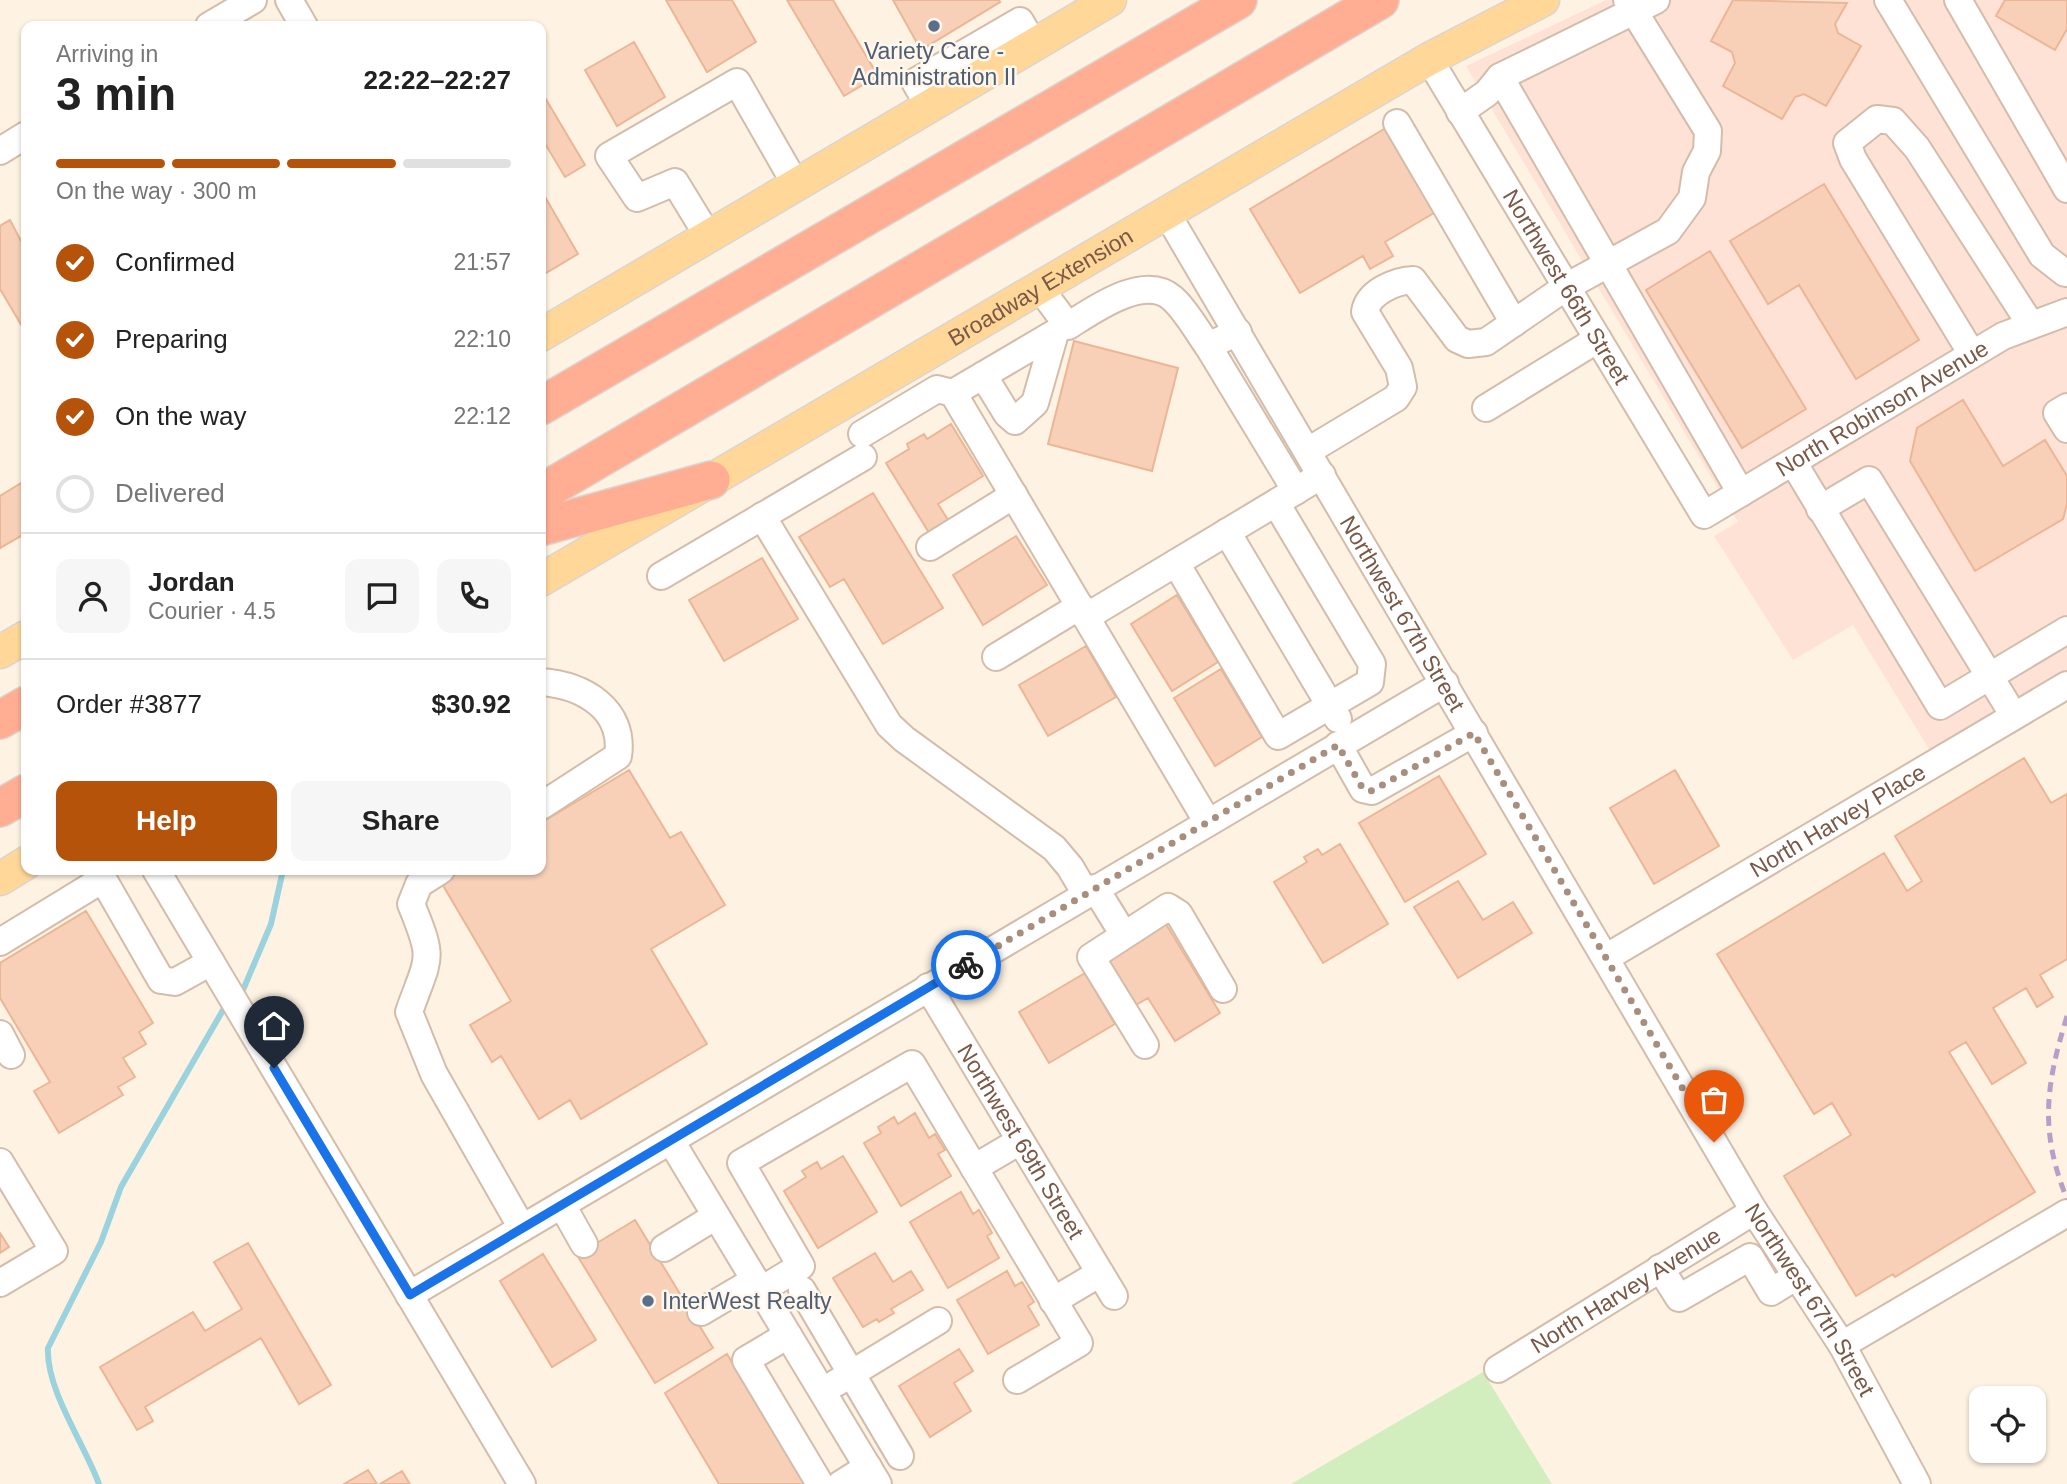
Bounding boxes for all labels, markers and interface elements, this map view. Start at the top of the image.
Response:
marker: Variety Care - Administration II [926,18,942,34]
place label: Variety Care - Administration II [852,38,1016,90]
text: Arriving in [56,41,158,67]
text: 22:22–22:27 [364,65,511,95]
text: 3 min [56,68,176,120]
text: On the way · 300 m [56,178,257,204]
street label: Northwest 66th Street [1498,185,1635,389]
street label: Broadway Extension [943,223,1137,351]
icon: check [56,244,94,282]
text: Confirmed [115,247,235,277]
text: 21:57 [453,249,511,275]
icon: check [56,321,94,359]
text: Preparing [115,324,228,354]
text: 22:10 [453,326,511,352]
street label: North Robinson Avenue [1771,335,1993,482]
icon: check [56,398,94,436]
text: On the way [115,401,247,431]
text: 22:12 [453,403,511,429]
text: Delivered [115,478,225,508]
street label: Northwest 67th Street [1335,511,1470,717]
button: person [56,559,130,633]
button: chat [345,559,419,633]
button: phone [437,559,511,633]
text: Jordan [148,567,235,597]
text: Courier · 4.5 [148,598,276,624]
text: Order #3877 [56,689,202,719]
text: $30.92 [431,689,511,719]
street label: North Harvey Place [1745,759,1930,883]
button: Help [56,781,277,861]
button: Share [291,781,511,861]
courier [931,930,1001,1000]
icon: bike [947,946,985,984]
pin [244,996,304,1068]
icon: home [255,1007,293,1045]
street label: Northwest 69th Street [952,1039,1090,1244]
pin [1684,1070,1744,1142]
icon: bag [1695,1081,1733,1119]
street label: Northwest 67th Street [1740,1198,1880,1401]
street label: North Harvey Avenue [1526,1222,1725,1359]
place label: InterWest Realty [662,1288,832,1314]
marker: InterWest Realty [640,1293,656,1309]
map controls [1969,1386,2046,1463]
button: locate [1969,1386,2046,1463]

